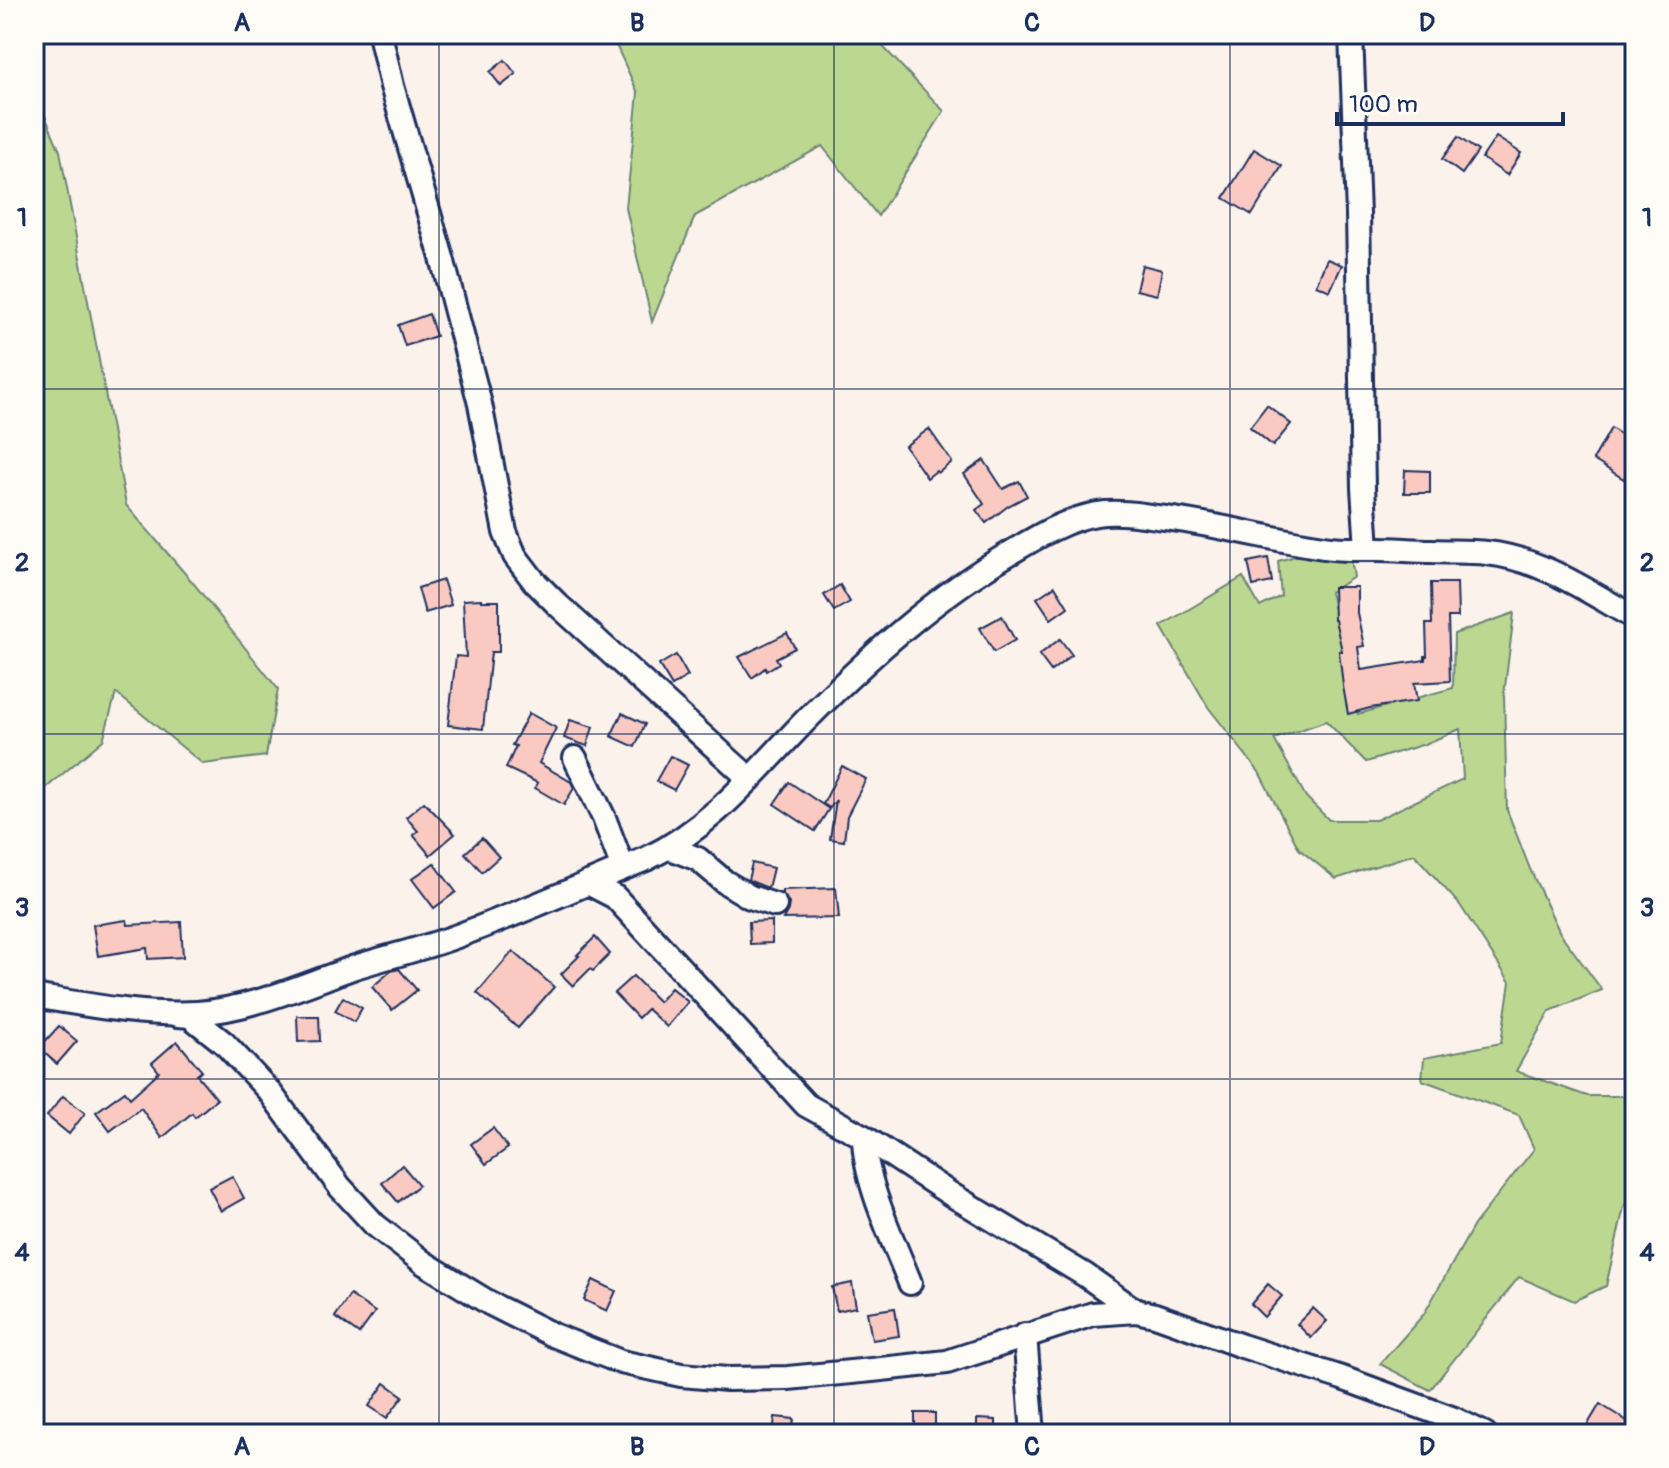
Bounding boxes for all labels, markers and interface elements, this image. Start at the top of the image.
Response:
text: A [234,7,251,39]
text: B [630,7,644,39]
text: C [1024,7,1040,39]
text: D [1419,7,1435,39]
scale bar [1337,76,1563,126]
text: 100 m [1349,90,1418,119]
text: 1 [17,202,27,234]
text: 1 [1642,202,1652,234]
text: 2 [15,547,29,579]
text: 2 [1640,547,1654,579]
text: 3 [15,892,29,924]
text: 3 [1640,892,1654,924]
text: 4 [14,1237,30,1269]
text: 4 [1639,1237,1655,1269]
text: A [234,1431,251,1463]
text: B [630,1431,644,1463]
text: C [1024,1431,1040,1463]
text: D [1419,1431,1435,1463]

